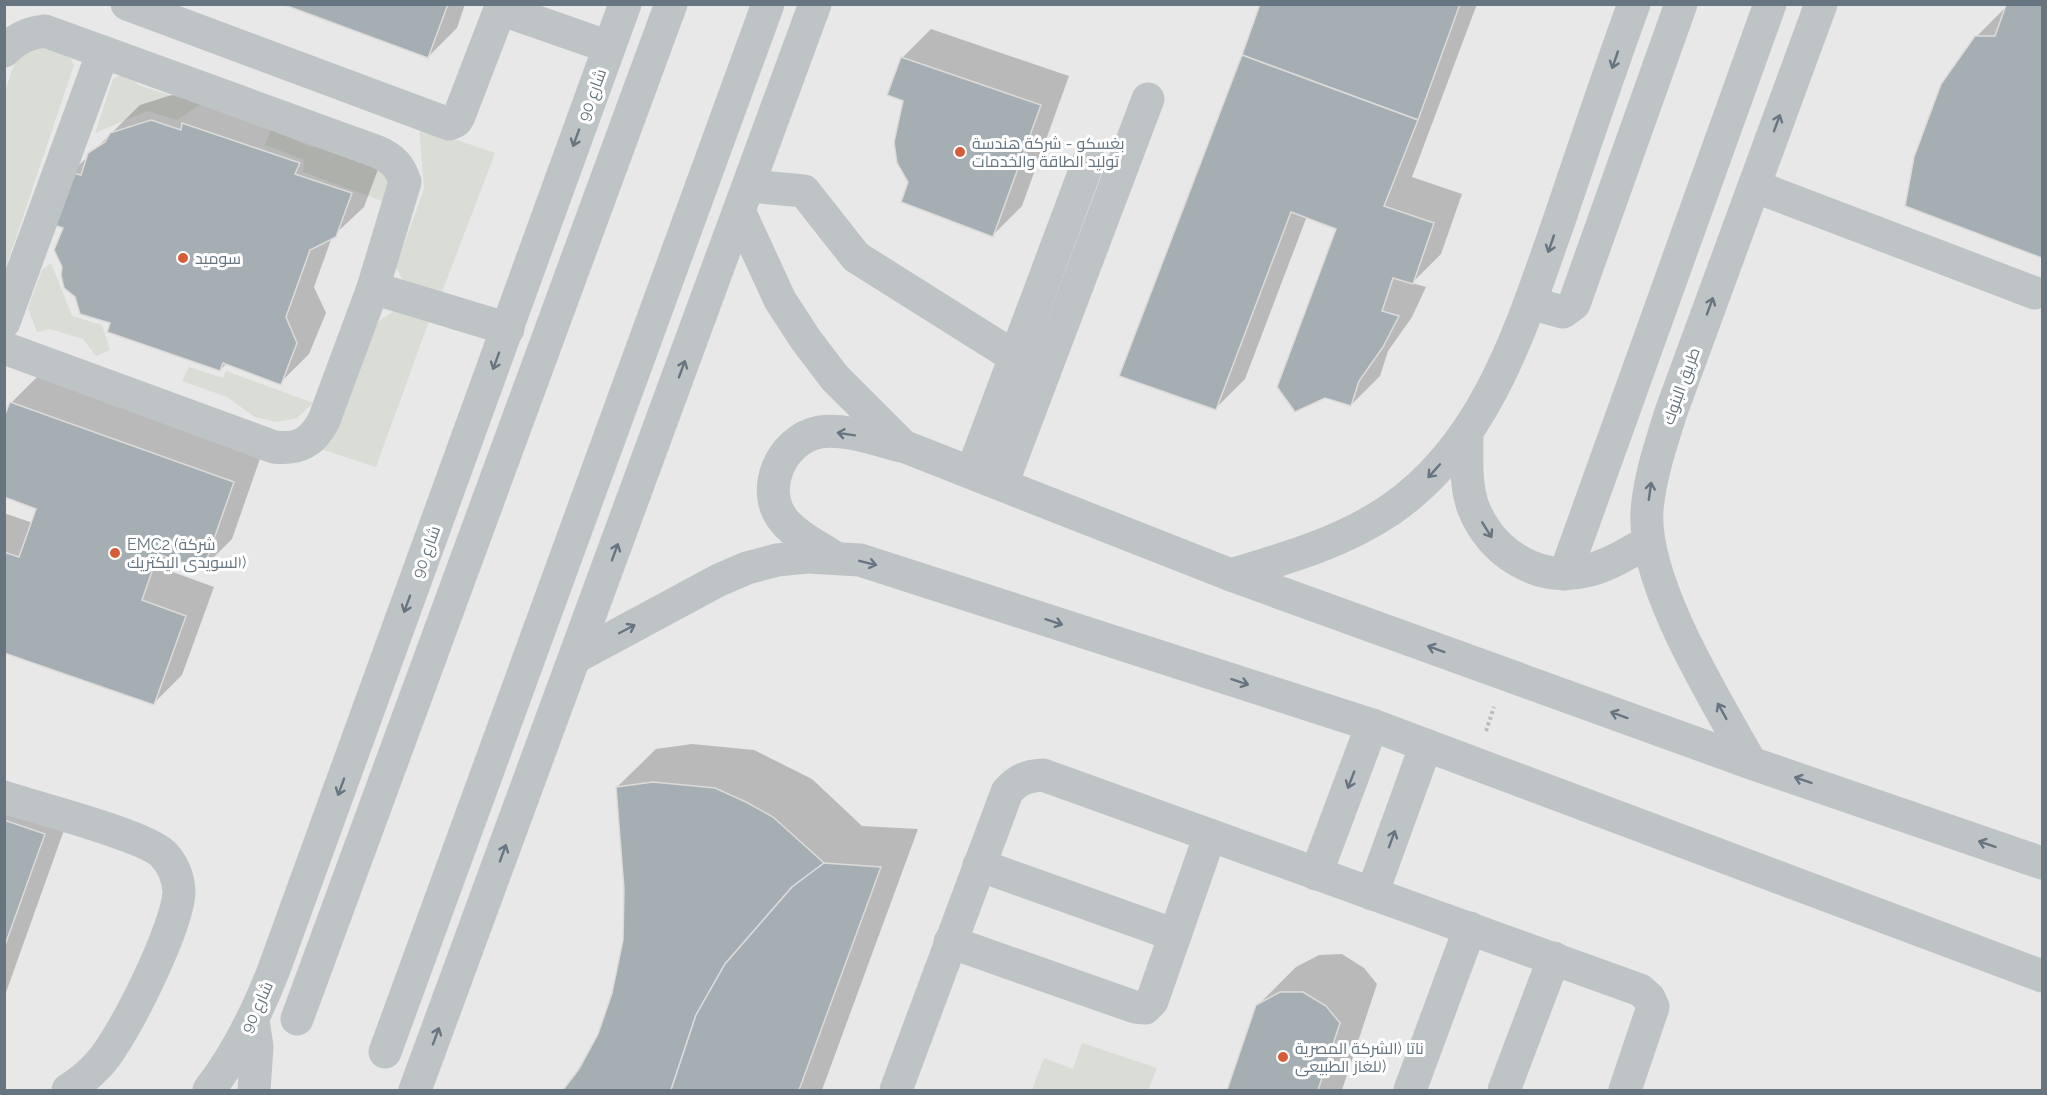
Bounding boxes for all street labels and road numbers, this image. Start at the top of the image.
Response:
street label: شارع 90 [574,66,612,124]
street label: طريق البنوك [1658,345,1705,427]
street label: شارع 90 [408,523,446,581]
street label: شارع 90 [237,978,279,1036]

